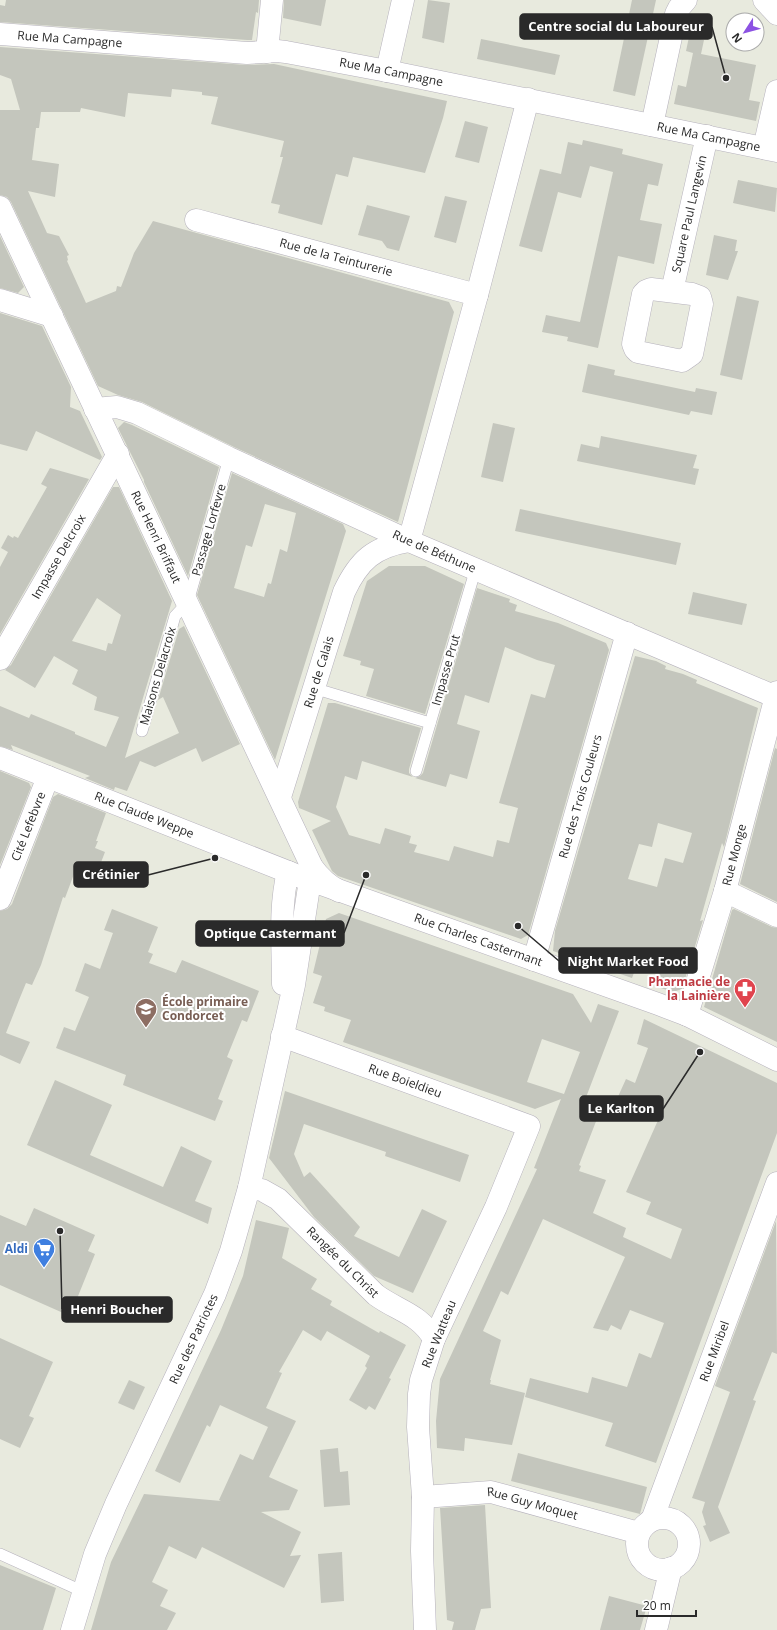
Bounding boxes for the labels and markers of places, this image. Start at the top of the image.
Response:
callout: Centre social du Laboureur [520,14,712,39]
callout: Crétinier [74,862,148,887]
callout: Optique Castermant [196,921,344,946]
callout: Night Market Food [559,948,697,973]
place label: Pharmacie de la Lainière [648,973,730,1004]
pharmacy icon: Pharmacie de la Lainière [732,976,758,1009]
place label: École primaire Condorcet [162,993,248,1024]
school or university icon: École primaire Condorcet [133,996,159,1029]
callout: Le Karlton [580,1096,663,1121]
supermarket icon: Aldi [31,1236,57,1269]
place label: Aldi [5,1240,28,1257]
callout: Henri Boucher [62,1297,172,1322]

